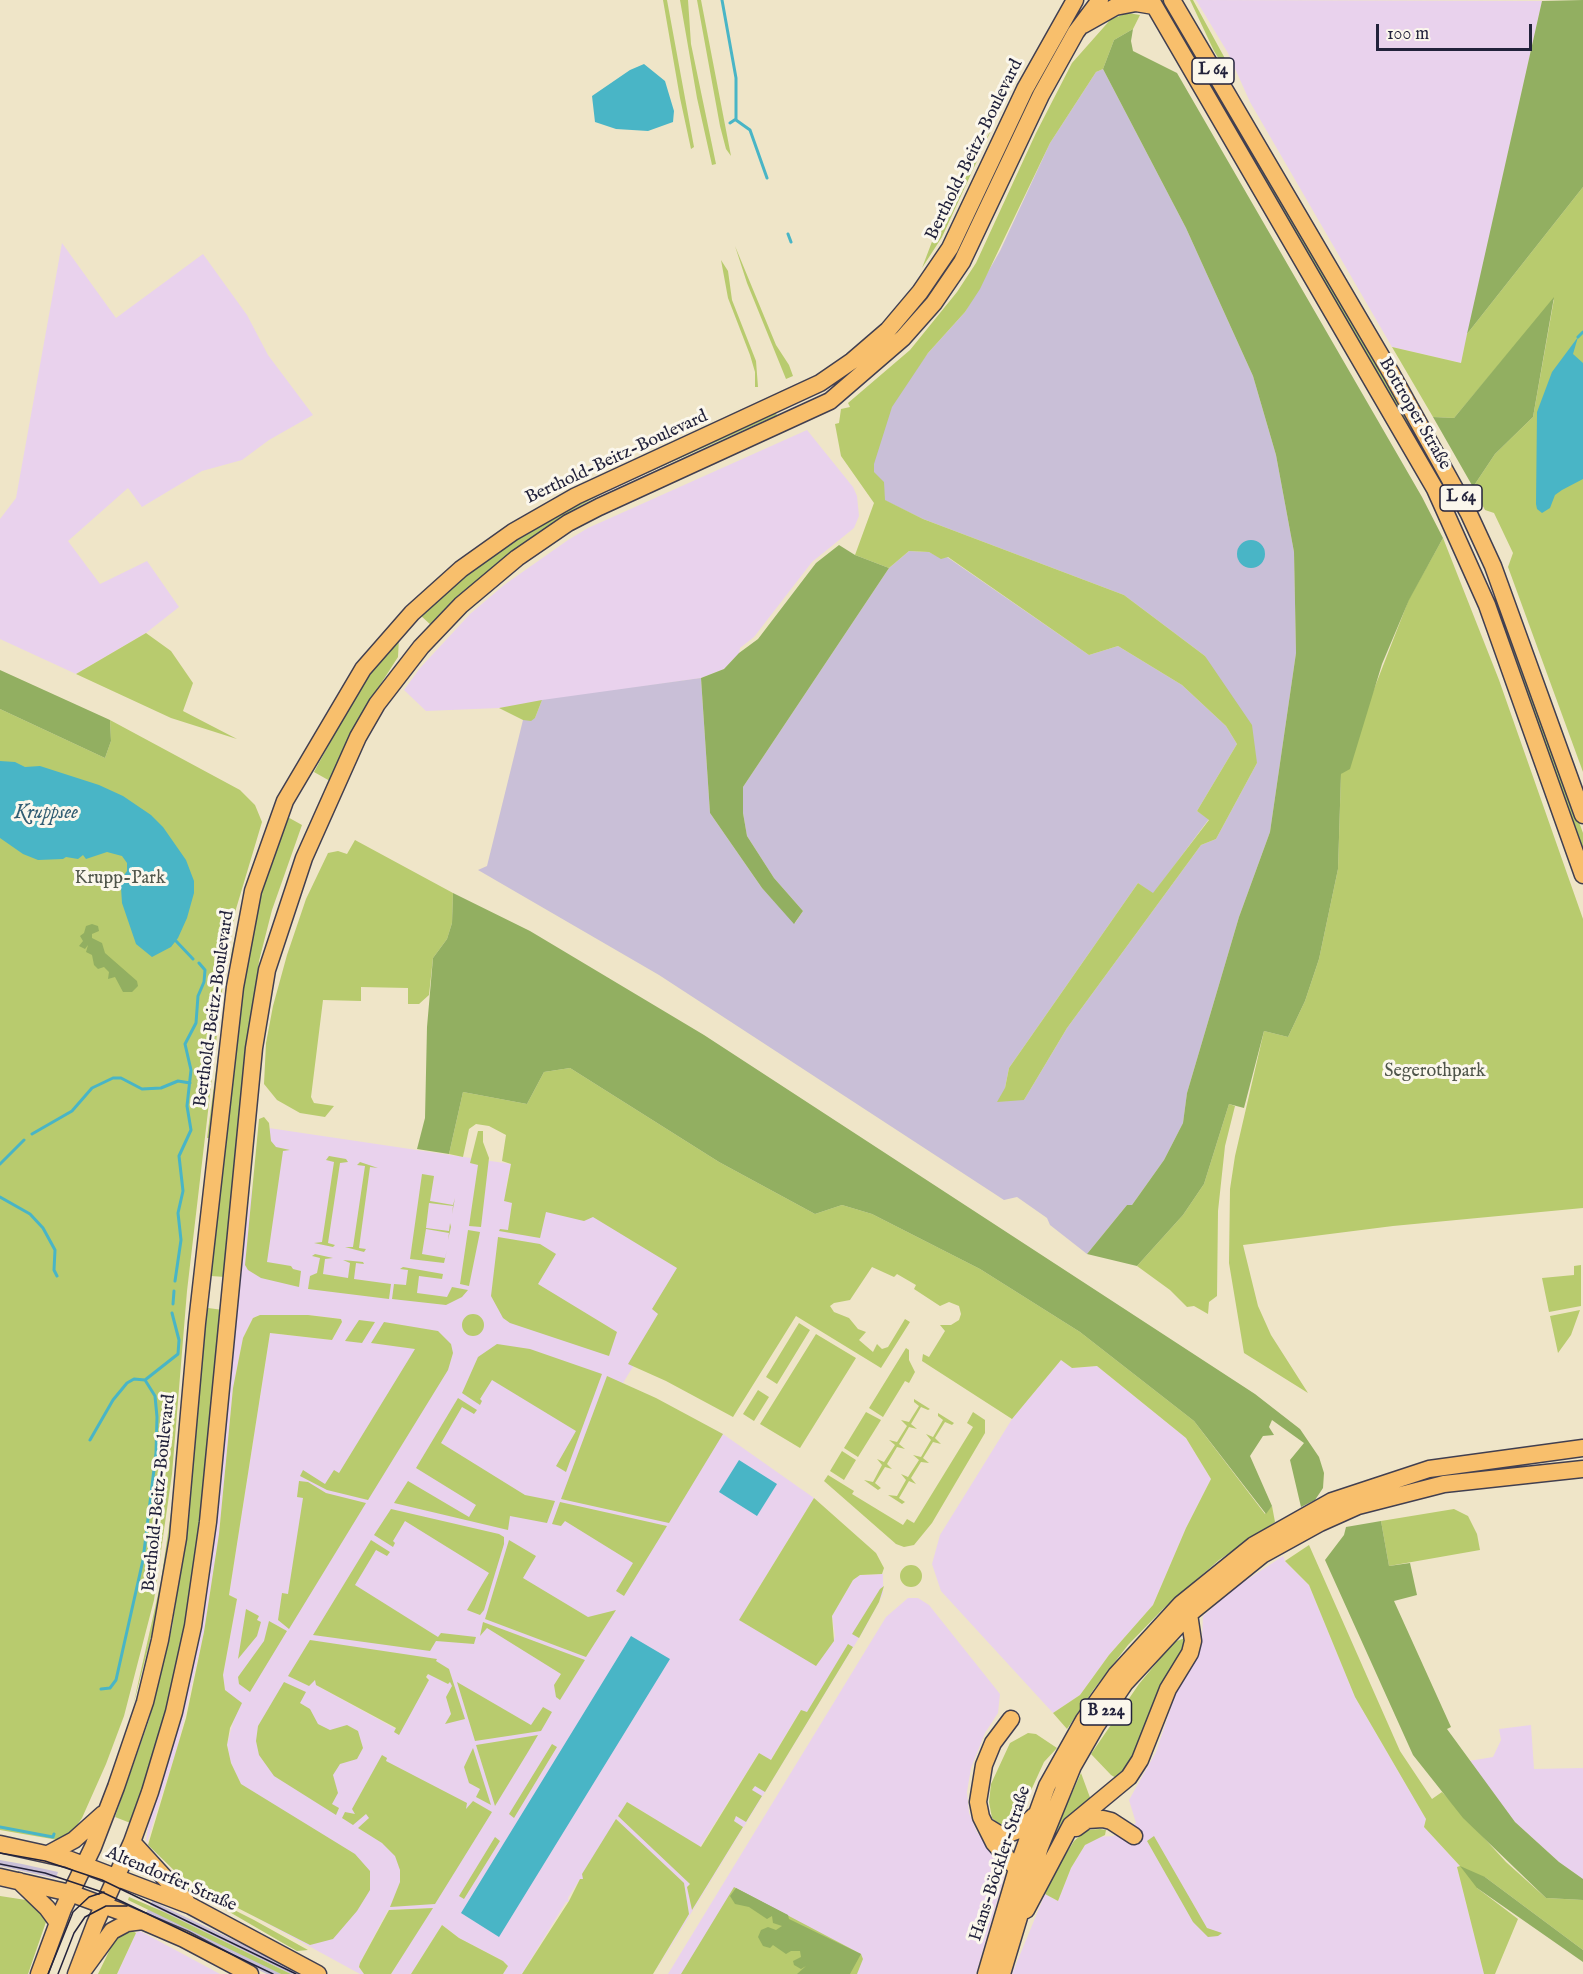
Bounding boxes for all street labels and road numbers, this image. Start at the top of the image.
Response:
street label: Berthold-Beitz-Boulevard [922,56,1028,244]
road number: L 64 [1192,58,1234,84]
street label: Bottroper Straße [1373,354,1455,474]
street label: Berthold-Beitz-Boulevard [522,406,712,510]
road number: L 64 [1440,485,1482,511]
street label: Berthold-Beitz-Boulevard [190,909,240,1109]
street label: Berthold-Beitz-Boulevard [139,1393,181,1593]
road number: B 224 [1080,1699,1132,1725]
street label: Hans-Böckler-Straße [966,1784,1036,1944]
street label: Altendorfer Straße [103,1843,239,1917]

